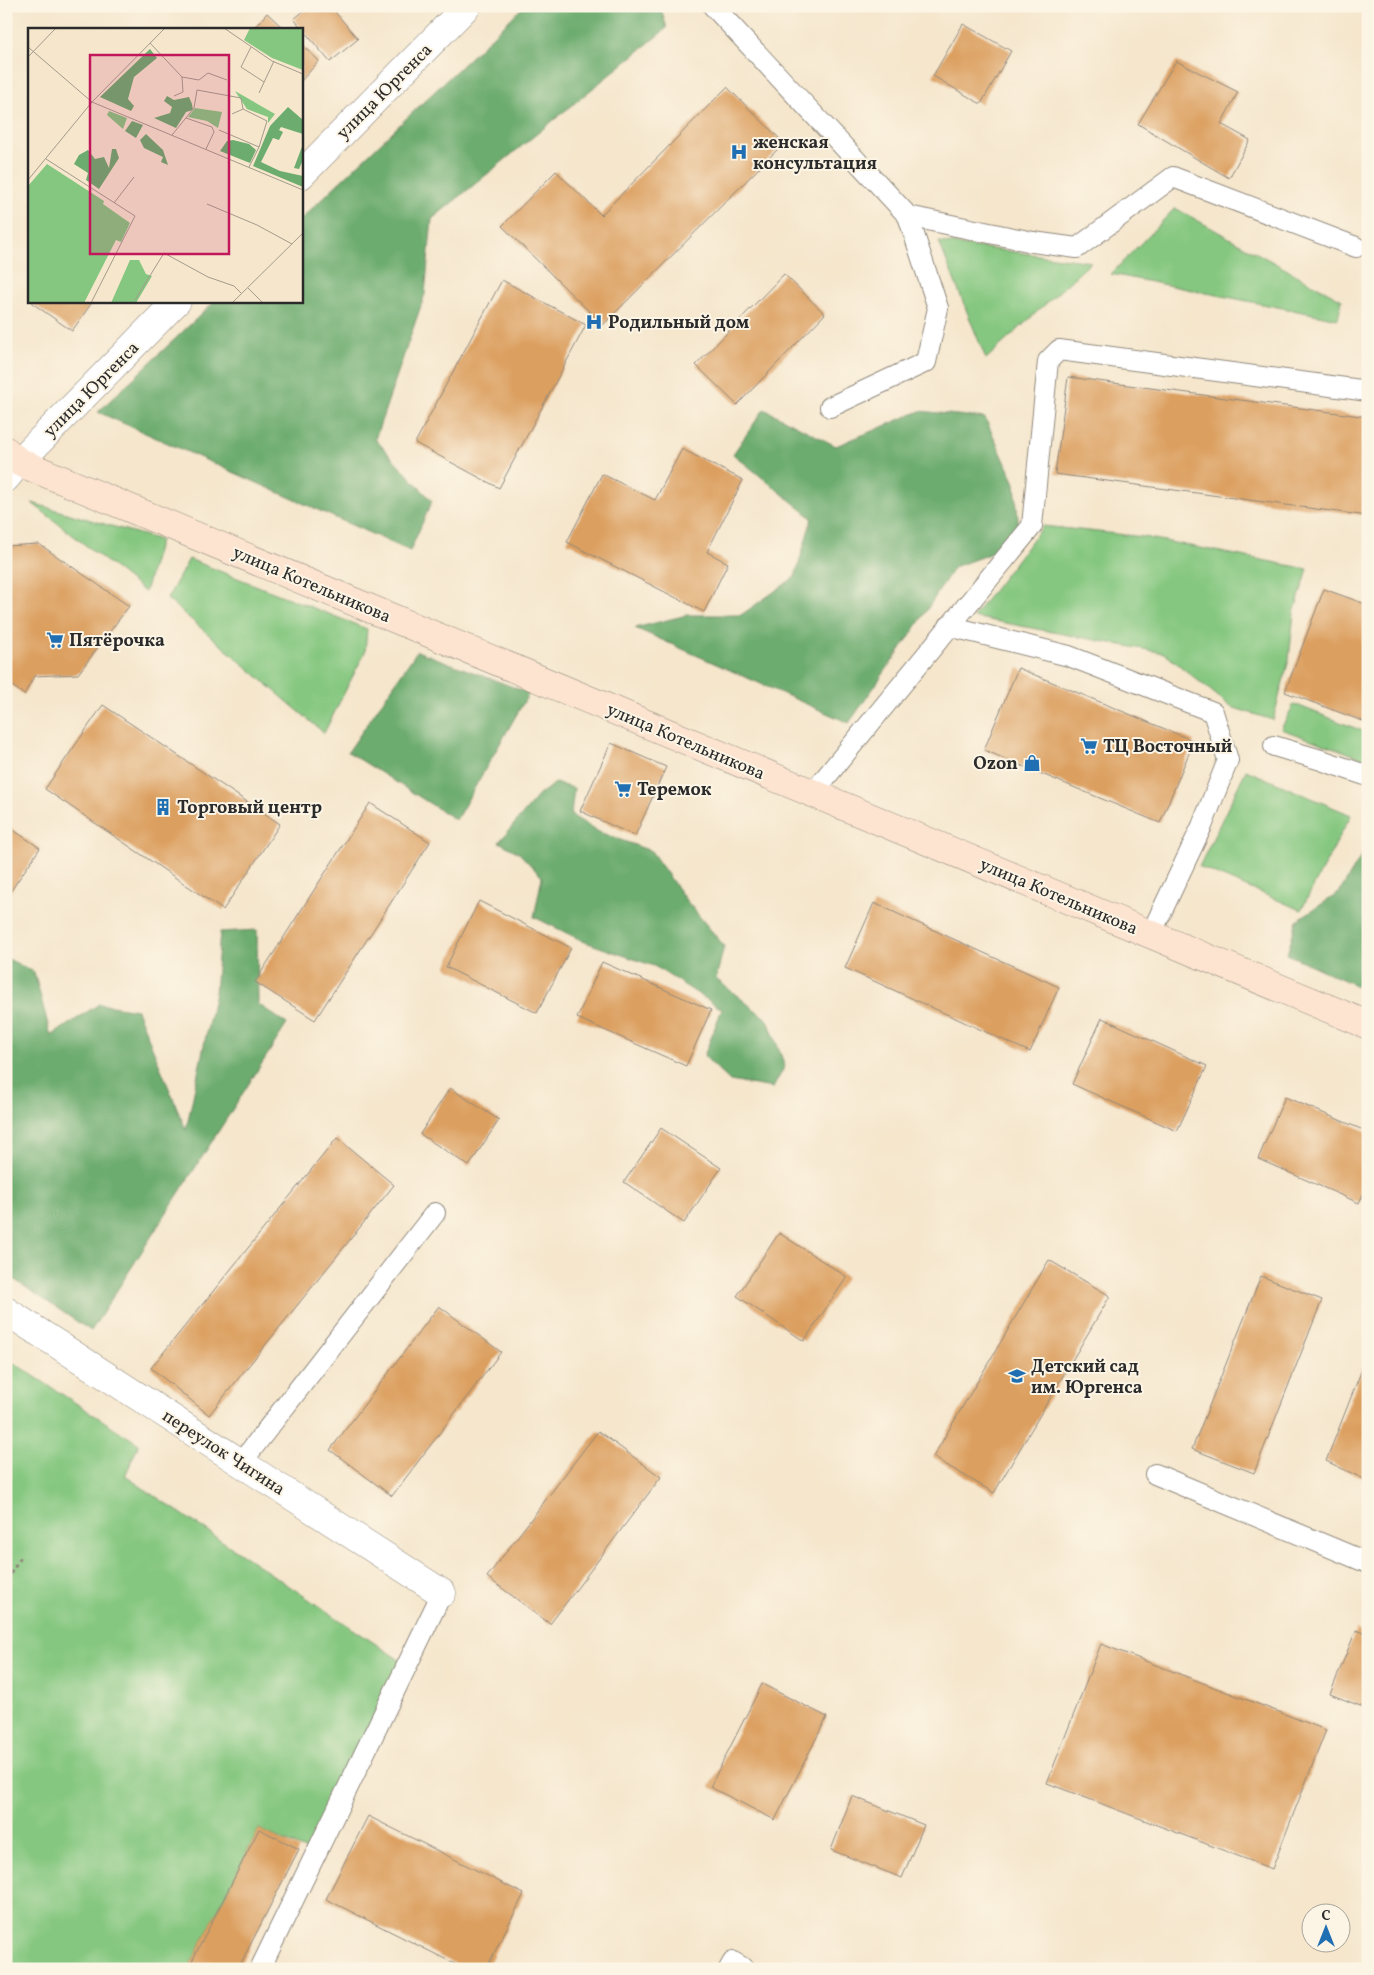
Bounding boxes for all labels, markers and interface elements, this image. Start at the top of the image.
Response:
inset map [28,28,302,302]
street label: улица Юргенса [332,38,439,146]
place label: женская консультация [753,131,877,177]
hospital icon: женская консультация [729,142,749,162]
place label: Родильный дом [608,311,750,336]
hospital icon: Родильный дом [584,312,604,332]
street label: улица Юргенса [39,336,146,444]
street label: улица Котельникова [228,541,394,630]
place label: Пятёрочка [69,629,165,654]
supermarket icon: Пятёрочка [45,630,65,650]
street label: улица Котельникова [602,698,768,787]
place label: ТЦ Восточный [1103,735,1232,760]
supermarket icon: ТЦ Восточный [1079,736,1099,756]
place label: Ozon [973,752,1018,777]
shop icon: Ozon [1022,753,1042,773]
place label: Теремок [637,778,712,803]
supermarket icon: Теремок [613,779,633,799]
place label: Торговый центр [177,796,322,821]
building icon: Торговый центр [153,797,173,817]
street label: улица Котельникова [975,853,1141,942]
place label: Детский сад им. Юргенса [1031,1355,1143,1401]
school or university icon: Детский сад им. Юргенса [1007,1366,1027,1386]
street label: переулок Чигина [157,1404,289,1502]
north arrow [1302,1902,1352,1952]
text: С [1321,1907,1331,1926]

